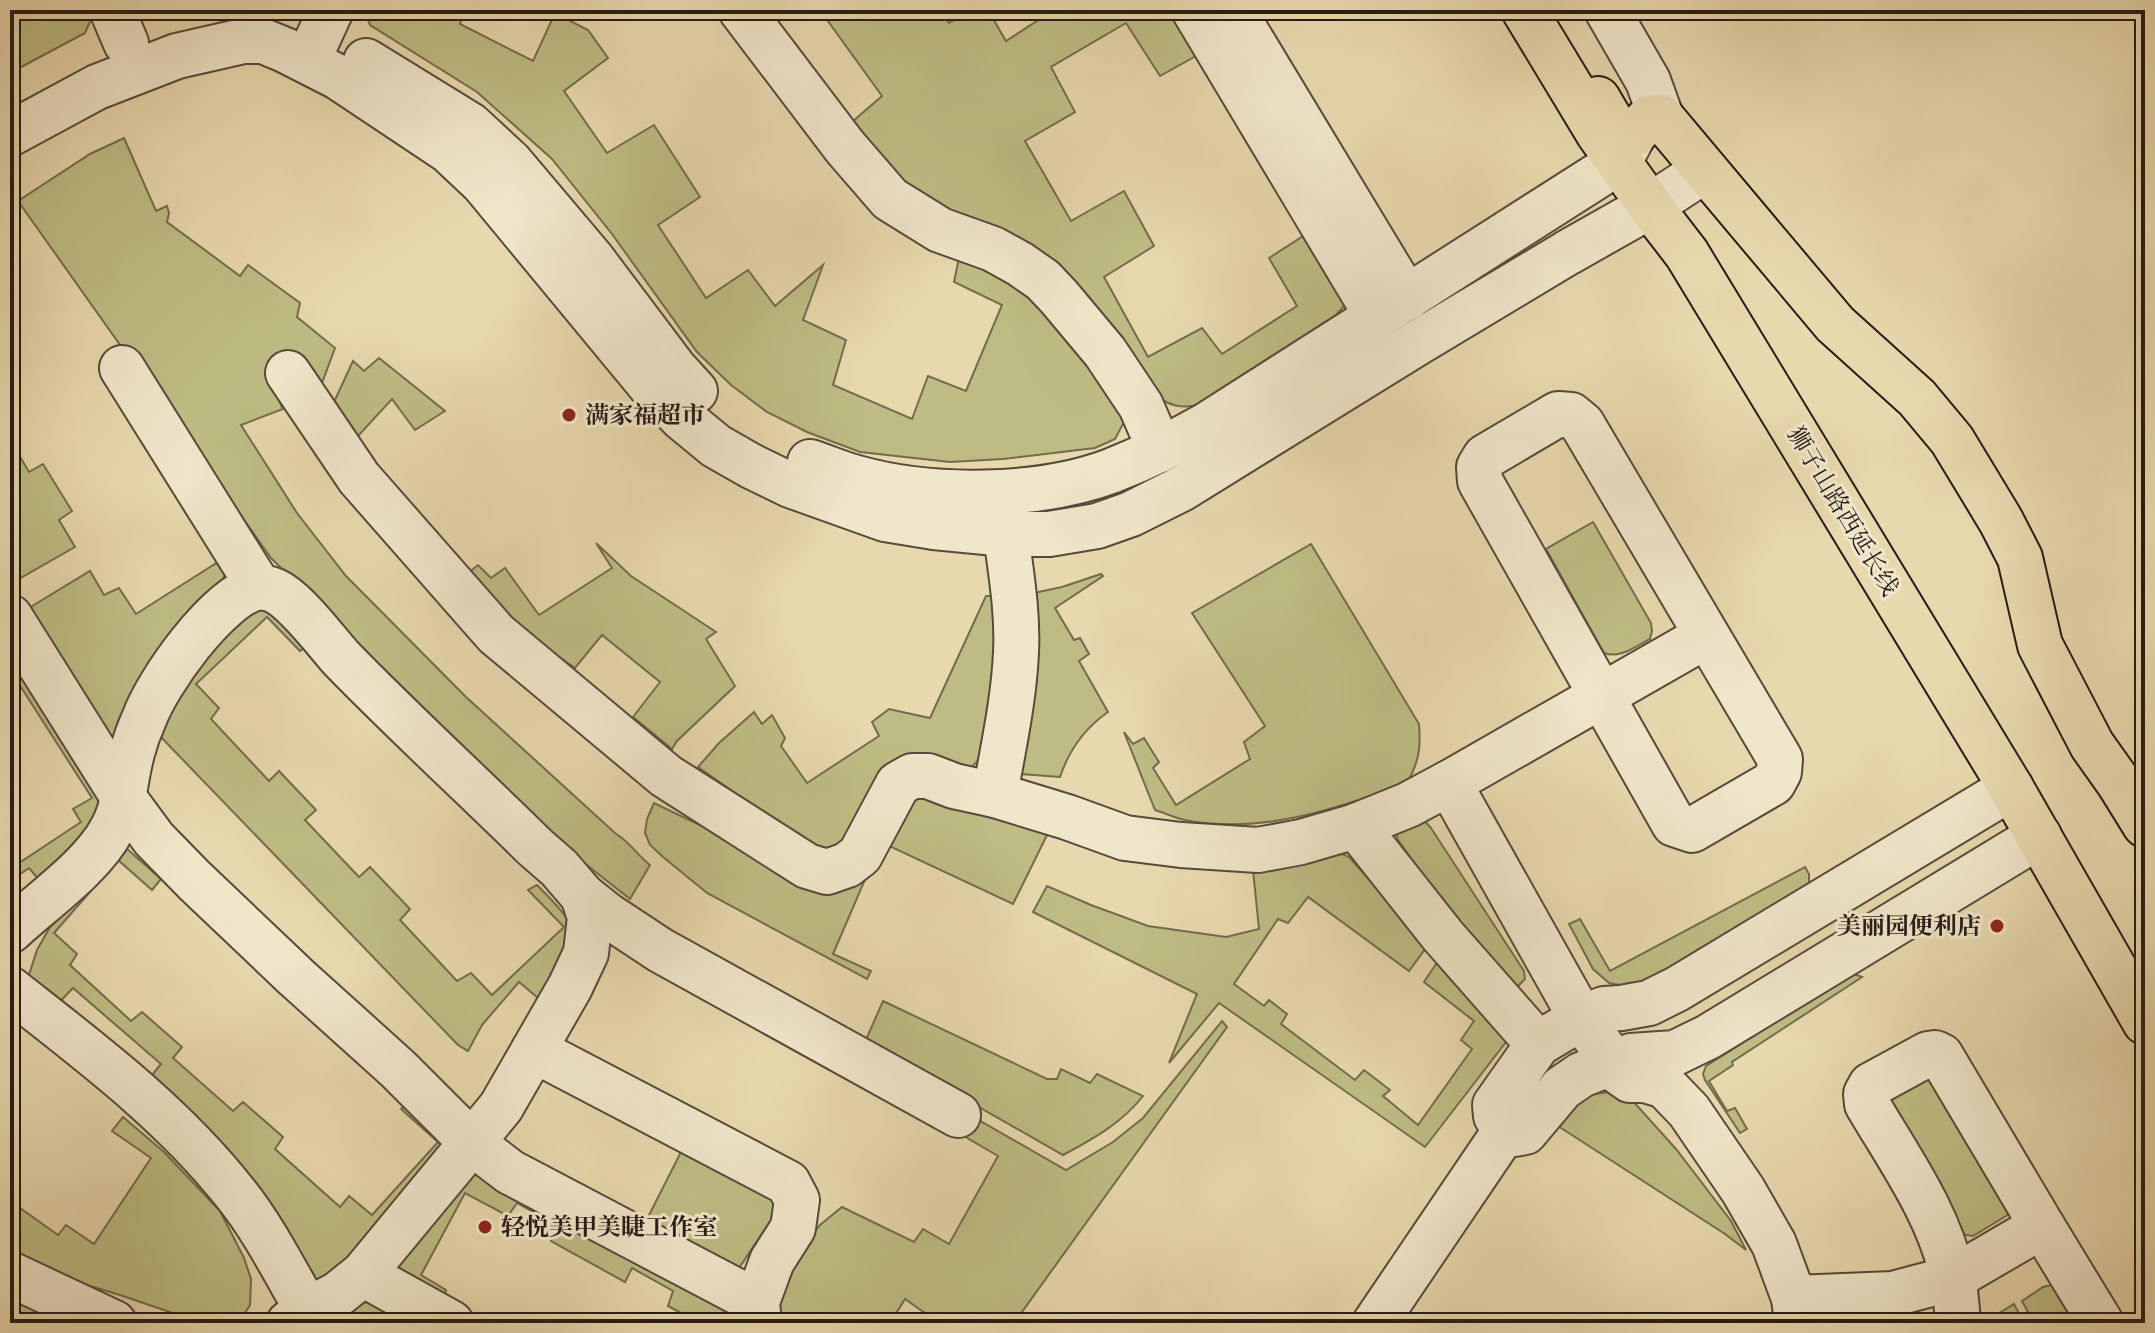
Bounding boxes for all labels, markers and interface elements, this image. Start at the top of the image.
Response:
place label: 满家福超市 [585,400,705,430]
marker: 满家福超市 [560,406,578,424]
street label: 狮子山路西延长线 [1781,421,1905,601]
place label: 美丽园便利店 [1837,911,1981,941]
marker: 美丽园便利店 [1988,917,2006,935]
place label: 轻悦美甲美睫工作室 [501,1212,717,1242]
marker: 轻悦美甲美睫工作室 [476,1218,494,1236]

